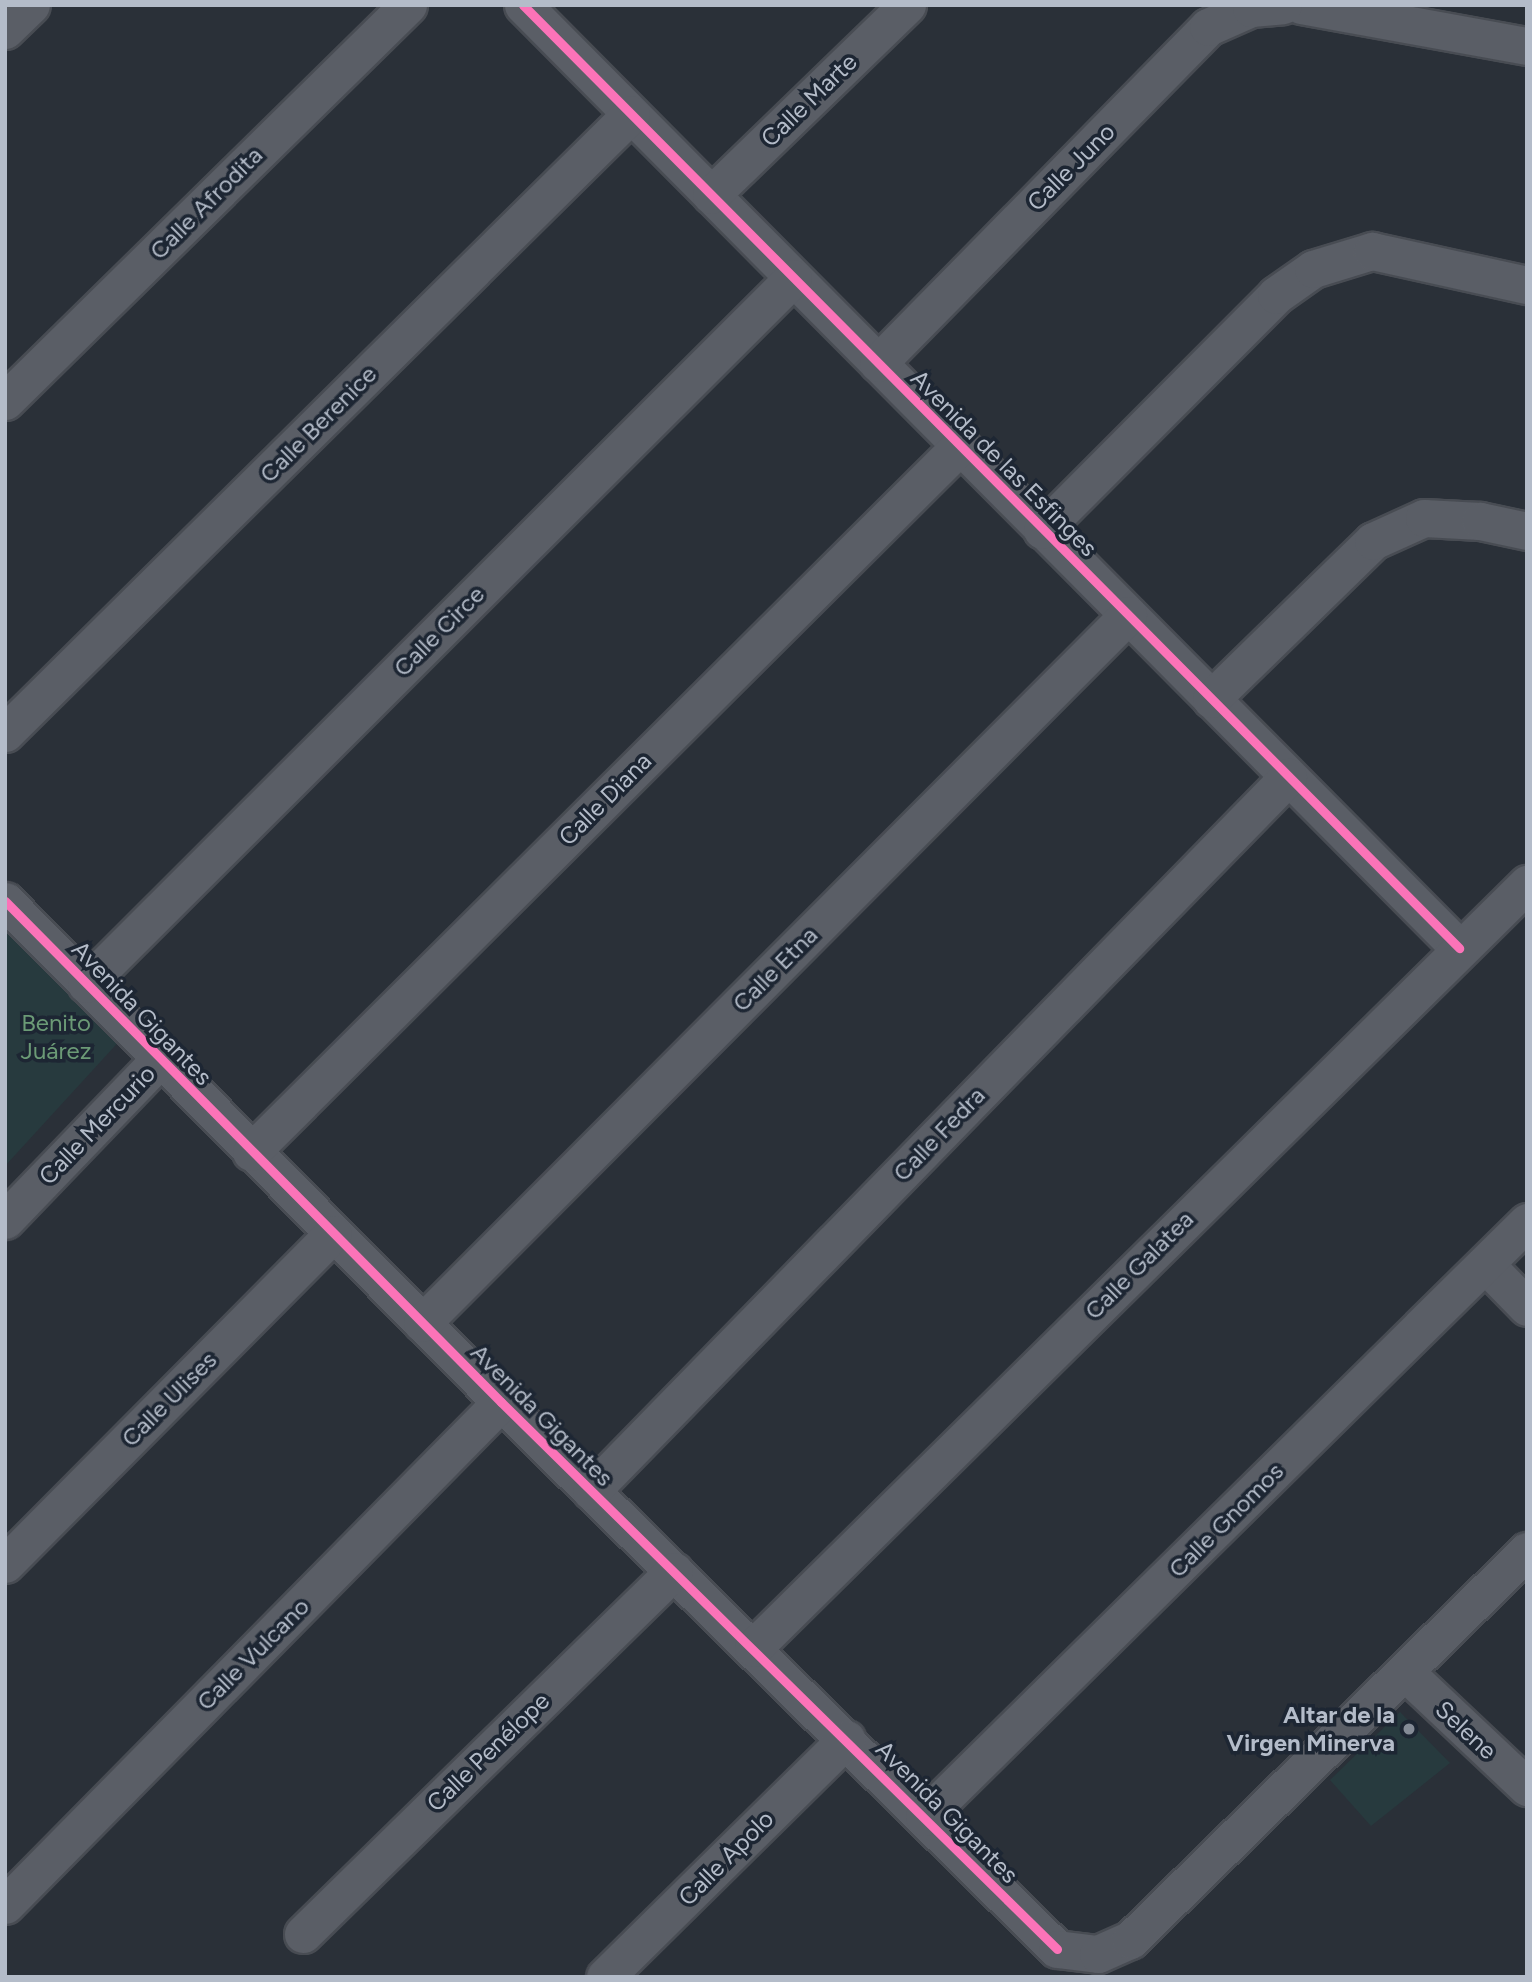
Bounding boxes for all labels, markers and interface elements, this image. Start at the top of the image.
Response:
street label: Calle Marte [755,47,863,153]
street label: Calle Juno [1021,117,1121,217]
street label: Calle Afrodita [144,141,268,265]
street label: Calle Berenice [254,360,382,488]
street label: Avenida de las Esfinges [905,364,1103,562]
street label: Calle Circe [388,580,490,682]
street label: Calle Diana [553,747,657,851]
street label: Calle Etna [727,921,823,1017]
street label: Avenida Gigantes [66,935,218,1091]
park label: Benito Juárez [21,1009,91,1065]
street label: Calle Mercurio [33,1059,161,1191]
street label: Calle Fedra [887,1081,991,1187]
street label: Calle Galatea [1079,1205,1199,1325]
street label: Avenida Gigantes [465,1338,619,1492]
street label: Calle Ulises [116,1346,222,1452]
street label: Calle Gnomos [1163,1457,1289,1583]
street label: Calle Vulcano [191,1592,315,1716]
street label: Calle Penélope [421,1686,555,1818]
street label: Selene [1430,1695,1502,1765]
place label: Altar de la Virgen Minerva [1227,1701,1395,1757]
marker: Altar de la Virgen Minerva [1401,1721,1417,1737]
street label: Avenida Gigantes [870,1735,1024,1889]
street label: Calle Apolo [672,1804,780,1912]

